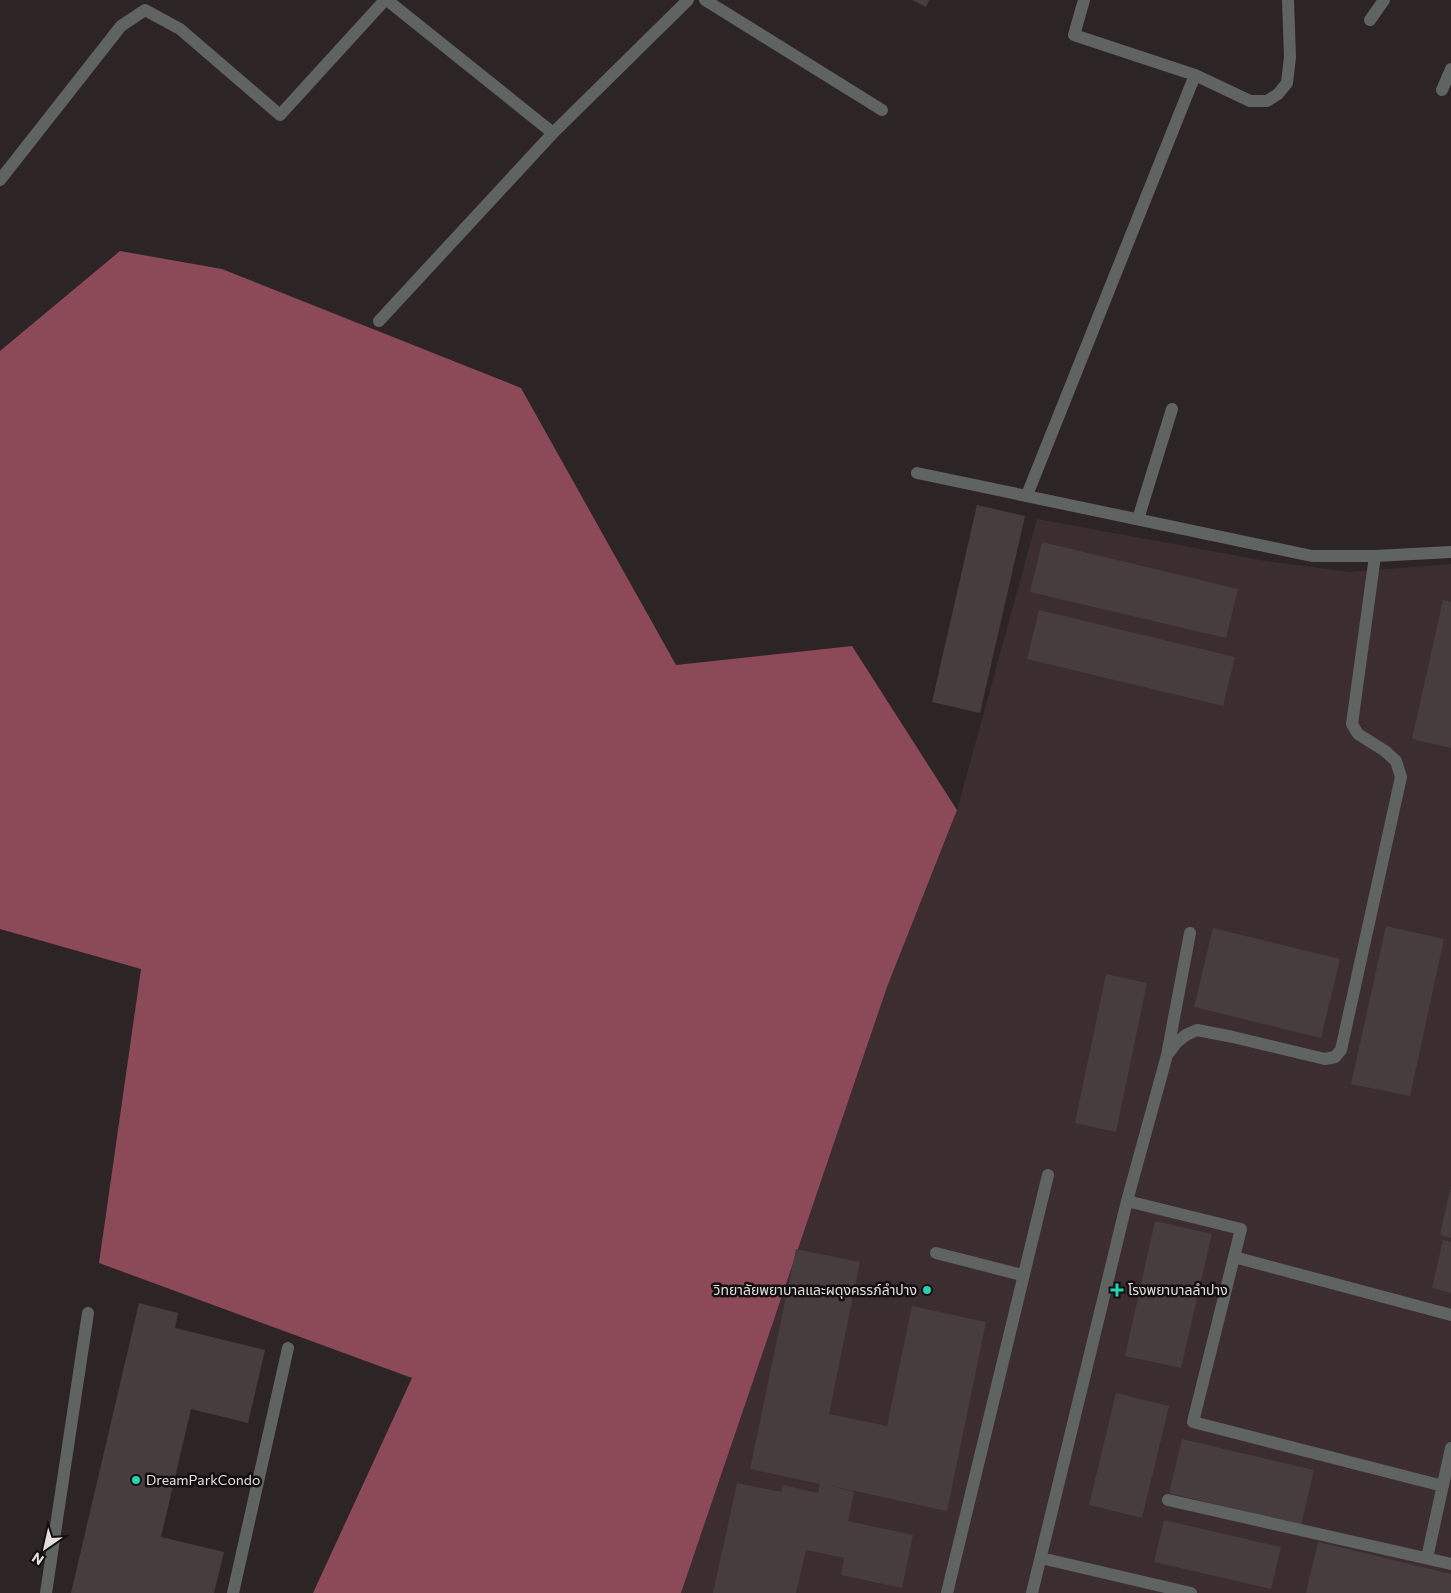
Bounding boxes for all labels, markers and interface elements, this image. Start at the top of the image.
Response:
place label: วิทยาลัยพยาบาลและผดุงครรภ์ลําปาง [713,1281,917,1299]
place label: โรงพยาบาลลำปาง [1128,1281,1228,1298]
marker: โรงพยาบาลลำปาง [1110,1283,1124,1297]
marker: วิทยาลัยพยาบาลและผดุงครรภ์ลําปาง [921,1284,933,1296]
place label: DreamParkCondo [146,1471,260,1488]
marker: DreamParkCondo [130,1474,142,1486]
north arrow [20,1523,70,1573]
text: N [28,1549,47,1569]

